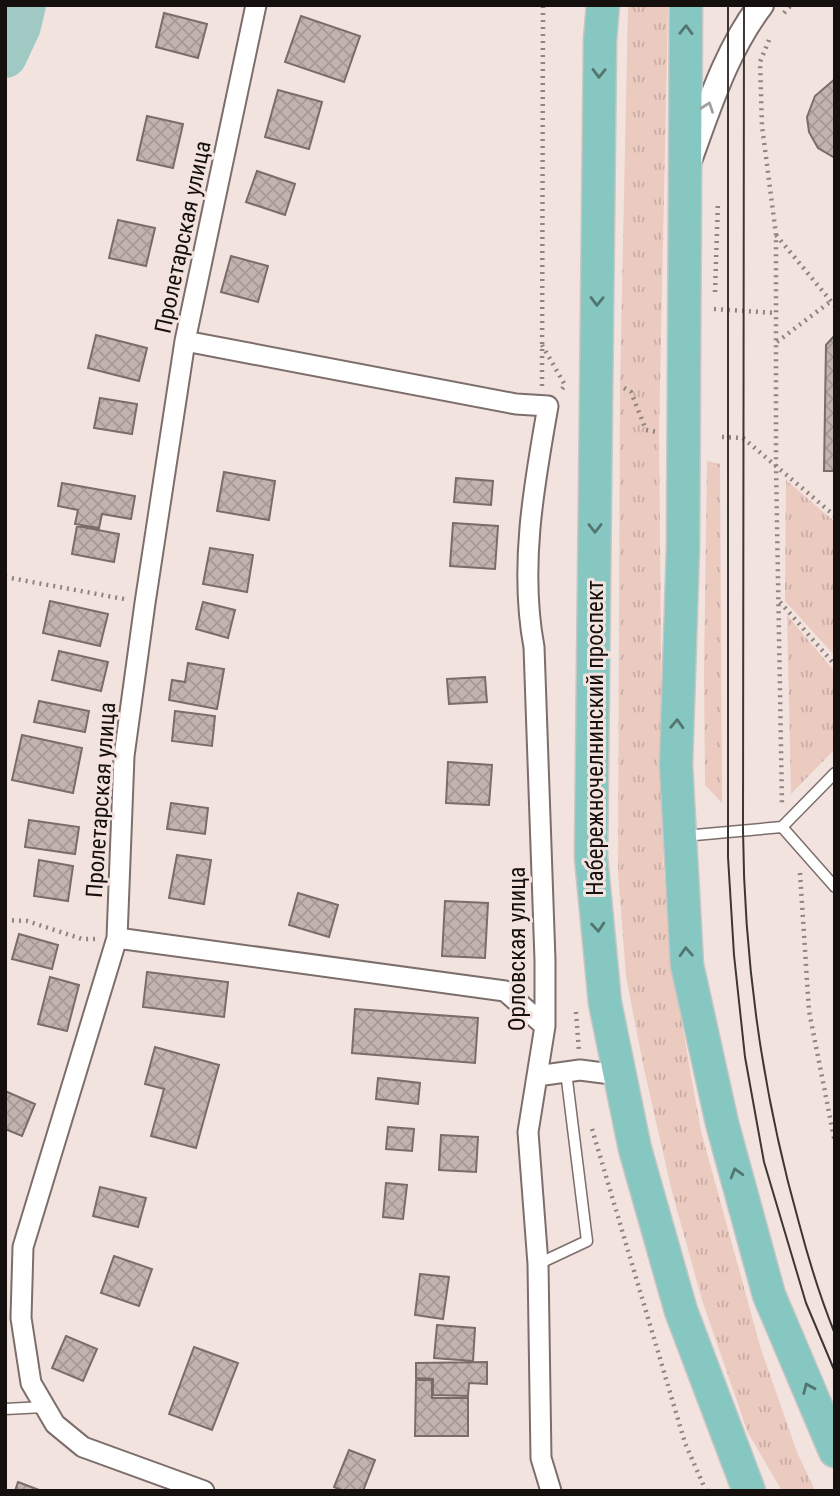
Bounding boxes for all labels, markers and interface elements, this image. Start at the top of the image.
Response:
one-way arrow [678,24,694,34]
one-way arrow [591,69,607,79]
one-way arrow [700,102,714,114]
street label: Пролетарская улица [149,138,217,336]
one-way arrow [589,296,604,307]
one-way arrow [587,524,603,534]
street label: Набережночелнинский проспект [582,580,609,896]
street label: Пролетарская улица [81,701,121,899]
one-way arrow [670,719,685,730]
street label: Орловская улица [504,867,531,1031]
one-way arrow [590,922,605,933]
one-way arrow [679,946,694,957]
one-way arrow [729,1168,744,1180]
one-way arrow [803,1383,817,1395]

